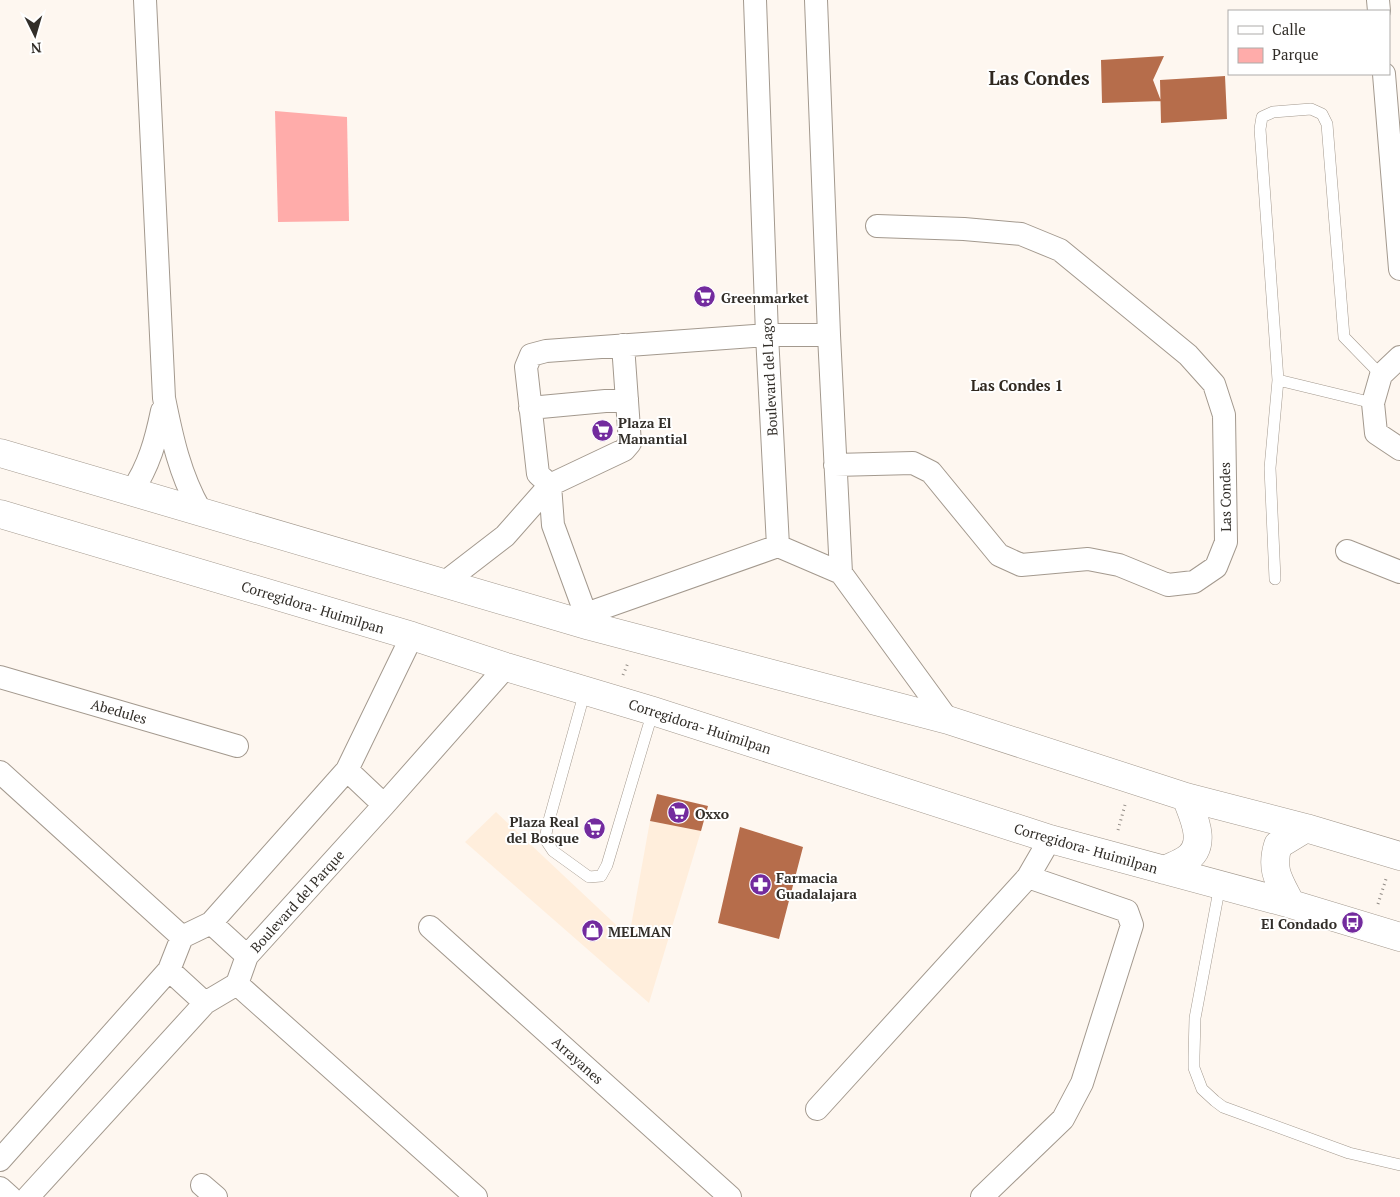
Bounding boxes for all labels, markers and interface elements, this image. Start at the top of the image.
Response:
north arrow [10,10,60,60]
legend [1228,10,1390,75]
text: Calle [1272,19,1306,39]
text: N [30,39,42,58]
text: Parque [1272,44,1319,64]
district label: Las Condes [988,65,1090,90]
supermarket icon: Greenmarket [693,285,717,309]
place label: Greenmarket [721,288,809,307]
street label: Boulevard del Lago [756,317,782,437]
district label: Las Condes 1 [971,375,1063,395]
place label: Plaza El Manantial [618,413,688,448]
supermarket icon: Plaza El Manantial [590,418,614,442]
street label: Las Condes [1215,462,1235,532]
street label: Corregidora- Huimilpan [239,576,388,638]
street label: Abedules [89,694,149,728]
street label: Corregidora- Huimilpan [626,694,774,758]
supermarket icon: Oxxo [667,801,691,825]
place label: Oxxo [695,804,729,823]
place label: Plaza Real del Bosque [506,812,579,847]
supermarket icon: Plaza Real del Bosque [583,817,607,841]
street label: Corregidora- Huimilpan [1012,818,1161,878]
street label: Boulevard del Parque [246,846,348,956]
place label: Farmacia Guadalajara [776,868,857,903]
pharmacy icon: Farmacia Guadalajara [748,873,772,897]
bus stop icon: El Condado [1341,911,1365,935]
place label: El Condado [1261,914,1337,933]
shop icon: MELMAN [580,919,604,943]
place label: MELMAN [608,922,672,941]
street label: Arrayanes [548,1032,608,1088]

